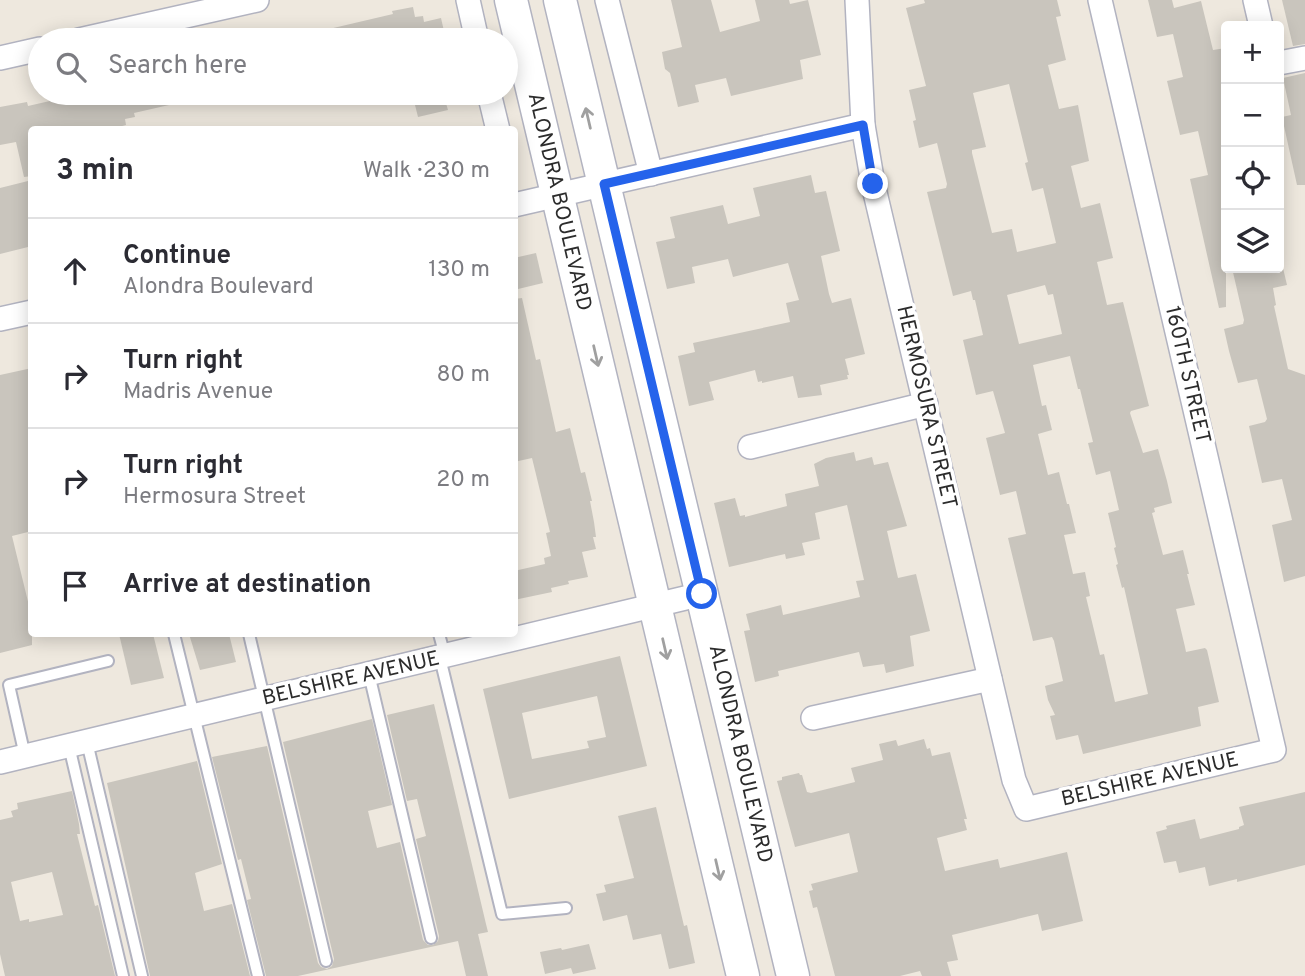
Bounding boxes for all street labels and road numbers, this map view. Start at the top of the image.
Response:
street label: ALONDRA BOULEVARD [521,90,597,314]
street label: HERMOSURA STREET [890,303,962,511]
street label: 160TH STREET [1158,303,1216,447]
street label: ALONDRA BOULEVARD [702,642,778,866]
street label: BELSHIRE AVENUE [260,645,442,713]
street label: BELSHIRE AVENUE [1059,746,1241,814]

